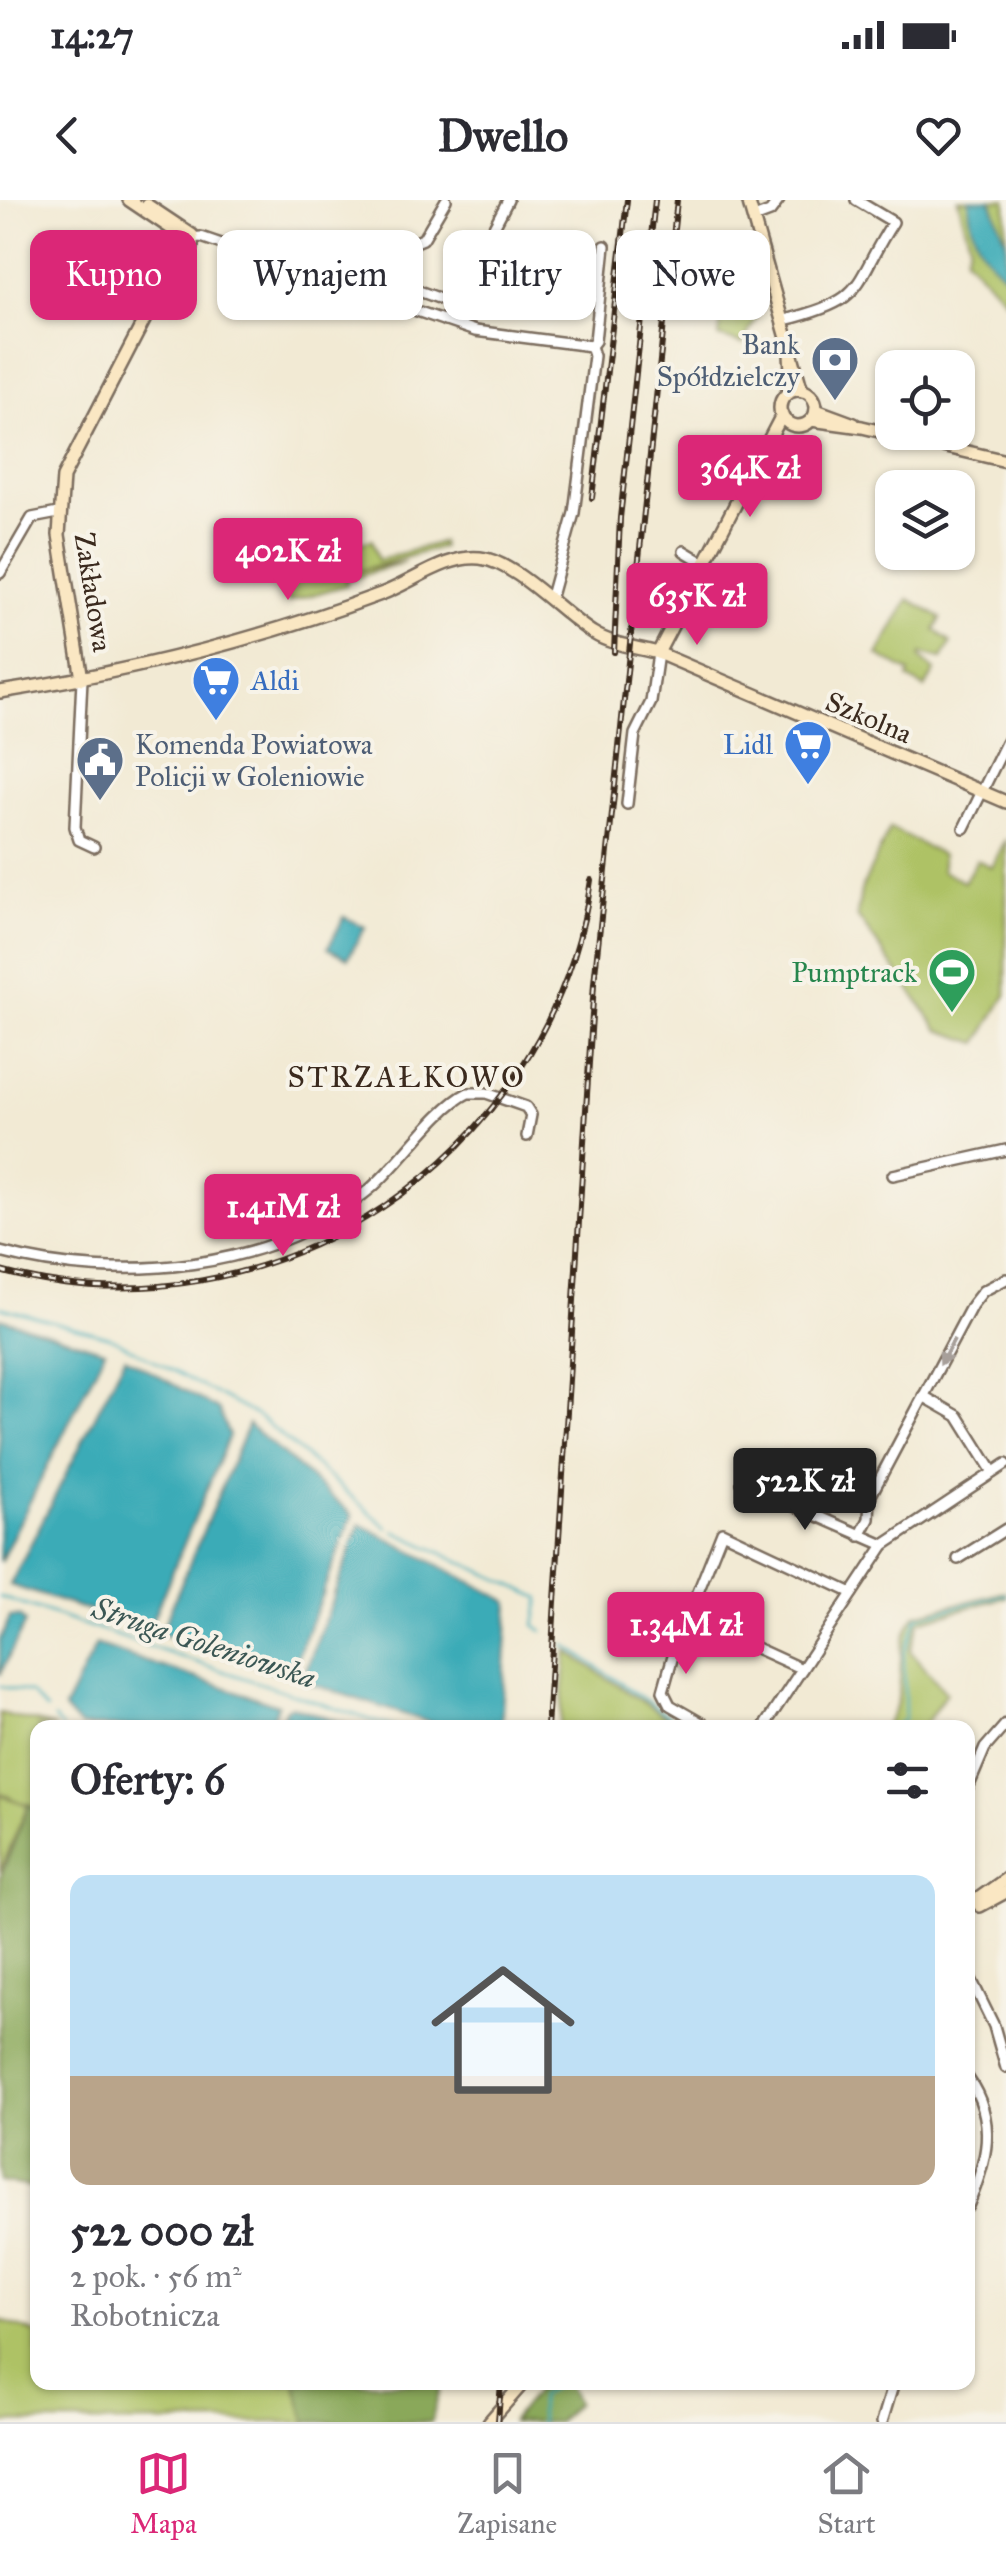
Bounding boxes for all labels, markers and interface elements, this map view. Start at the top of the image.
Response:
text: 14:27 [50,12,134,58]
icon: back [40,108,95,163]
text: Dwello [438,108,568,163]
icon: heart [911,108,966,163]
chip: Kupno [30,230,197,320]
chip: Wynajem [217,230,423,320]
chip: Filtry [443,230,596,320]
chip: Nowe [616,230,770,320]
place label: Bank Spółdzielczy [657,327,801,394]
bank icon: Bank Spółdzielczy [809,334,861,402]
map controls [875,350,975,570]
button: locate [875,350,975,450]
pin: 364K zł [658,435,842,520]
text: 364K zł [700,448,800,487]
button: layers [875,470,975,570]
pin: 402K zł [196,518,380,603]
street label: Zakładowa [67,530,120,654]
text: 402K zł [235,531,341,570]
pin: 635K zł [605,563,789,648]
text: 635K zł [648,576,746,615]
supermarket icon: Aldi [190,654,242,722]
place label: Aldi [250,663,299,698]
street label: Szkolna [820,684,917,751]
supermarket icon: Lidl [782,718,834,786]
place label: Komenda Powiatowa Policji w Goleniowie [135,727,373,794]
place label: Lidl [723,727,773,762]
public building icon: Komenda Powiatowa Policji w Goleniowie [74,734,126,802]
sports icon: Pumptrack [926,946,978,1014]
place label: Pumptrack [791,955,917,990]
district label: STRZAŁKOWO [288,1059,526,1095]
pin: 1.41M zł [180,1174,386,1259]
text: 1.41M zł [226,1187,340,1226]
one-way arrow [939,1338,956,1367]
pin: 522K zł [713,1448,897,1533]
text: 522K zł [755,1461,855,1500]
water label: Struga Goleniowska [87,1590,320,1696]
pin: 1.34M zł [583,1592,789,1677]
text: 1.34M zł [629,1605,743,1644]
icon: filters [880,1753,935,1808]
text: Oferty: 6 [70,1754,225,1806]
icon: home [413,1940,593,2120]
text: 522 000 zł [70,2205,253,2257]
text: 2 pok. · 56 m² [70,2257,242,2296]
text: Robotnicza [70,2296,220,2335]
tab: Mapa [130,2446,197,2541]
tab: Zapisane [457,2446,557,2541]
tab: Start [817,2446,876,2541]

